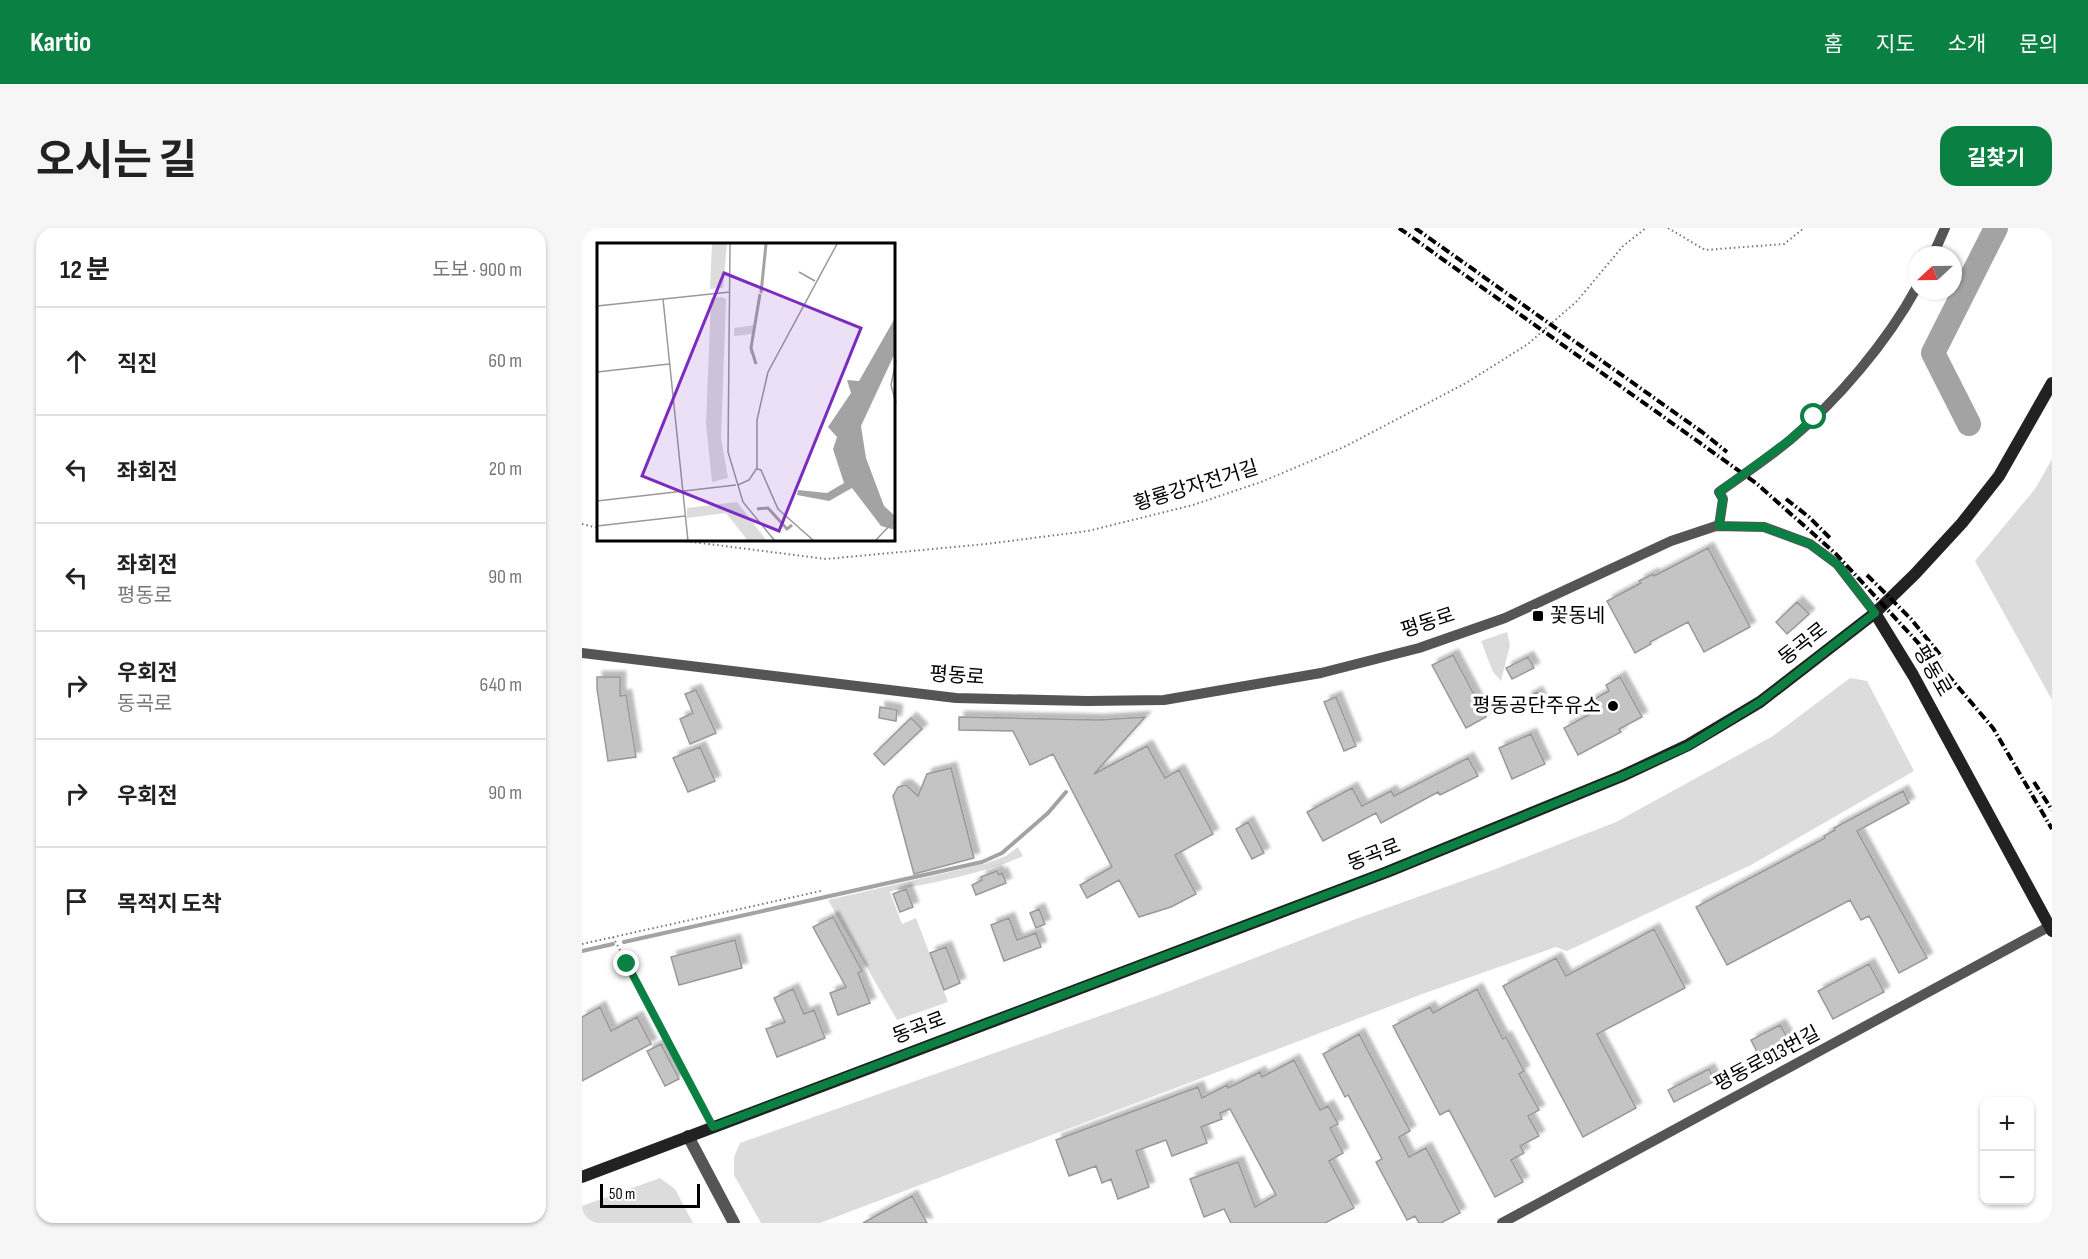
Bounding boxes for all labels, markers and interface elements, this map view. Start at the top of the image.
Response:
text: Kartio [30,26,91,59]
text: 홈 [1824,32,1843,57]
text: 지도 [1876,32,1915,57]
text: 소개 [1948,32,1986,57]
text: 문의 [2019,32,2058,57]
button: 길찾기 [1940,126,2052,186]
text: 오시는 길 [36,136,197,187]
inset map [597,243,896,542]
north arrow [1908,246,1962,300]
text: 12 분 [60,255,110,286]
text: 도보 · 900 m [432,258,522,282]
icon: ahead [60,345,93,378]
text: 60 m [488,349,522,373]
text: 직진 [117,351,157,378]
route start [1800,403,1826,429]
icon: left [60,453,93,486]
street label: 황룡강자전거길 [1131,456,1261,516]
text: 20 m [489,457,522,481]
text: 좌회전 [117,459,178,486]
text: 좌회전 [117,552,178,579]
icon: left [60,561,93,594]
text: 90 m [488,565,522,589]
text: 평동로 [117,584,172,608]
street label: 평동로 [1398,603,1458,643]
place label: 꽃동네 [1550,604,1605,628]
marker: 꽃동네 [1531,609,1545,623]
street label: 동곡로 [1774,618,1832,670]
street label: 평동로 [1908,641,1956,701]
text: 우회전 [117,660,178,687]
street label: 평동로 [929,662,985,690]
icon: right [60,669,93,702]
text: 640 m [480,673,522,697]
text: 동곡로 [117,692,172,716]
place label: 평동공단주유소 [1472,694,1601,718]
marker: 평동공단주유소 [1606,699,1620,713]
icon: right [60,777,93,810]
text: 90 m [488,781,522,805]
text: 우회전 [117,783,178,810]
street label: 동곡로 [1344,834,1404,876]
icon: arrive [60,885,93,918]
text: 목적지 도착 [117,891,222,918]
route end [613,950,639,976]
street label: 동곡로 [889,1007,949,1049]
street label: 평동로913번길 [1710,1021,1824,1097]
map controls [1980,1097,2034,1205]
button: + [1980,1097,2034,1151]
button: − [1980,1151,2034,1205]
scale bar [600,1181,700,1208]
text: 50 m [609,1185,635,1204]

